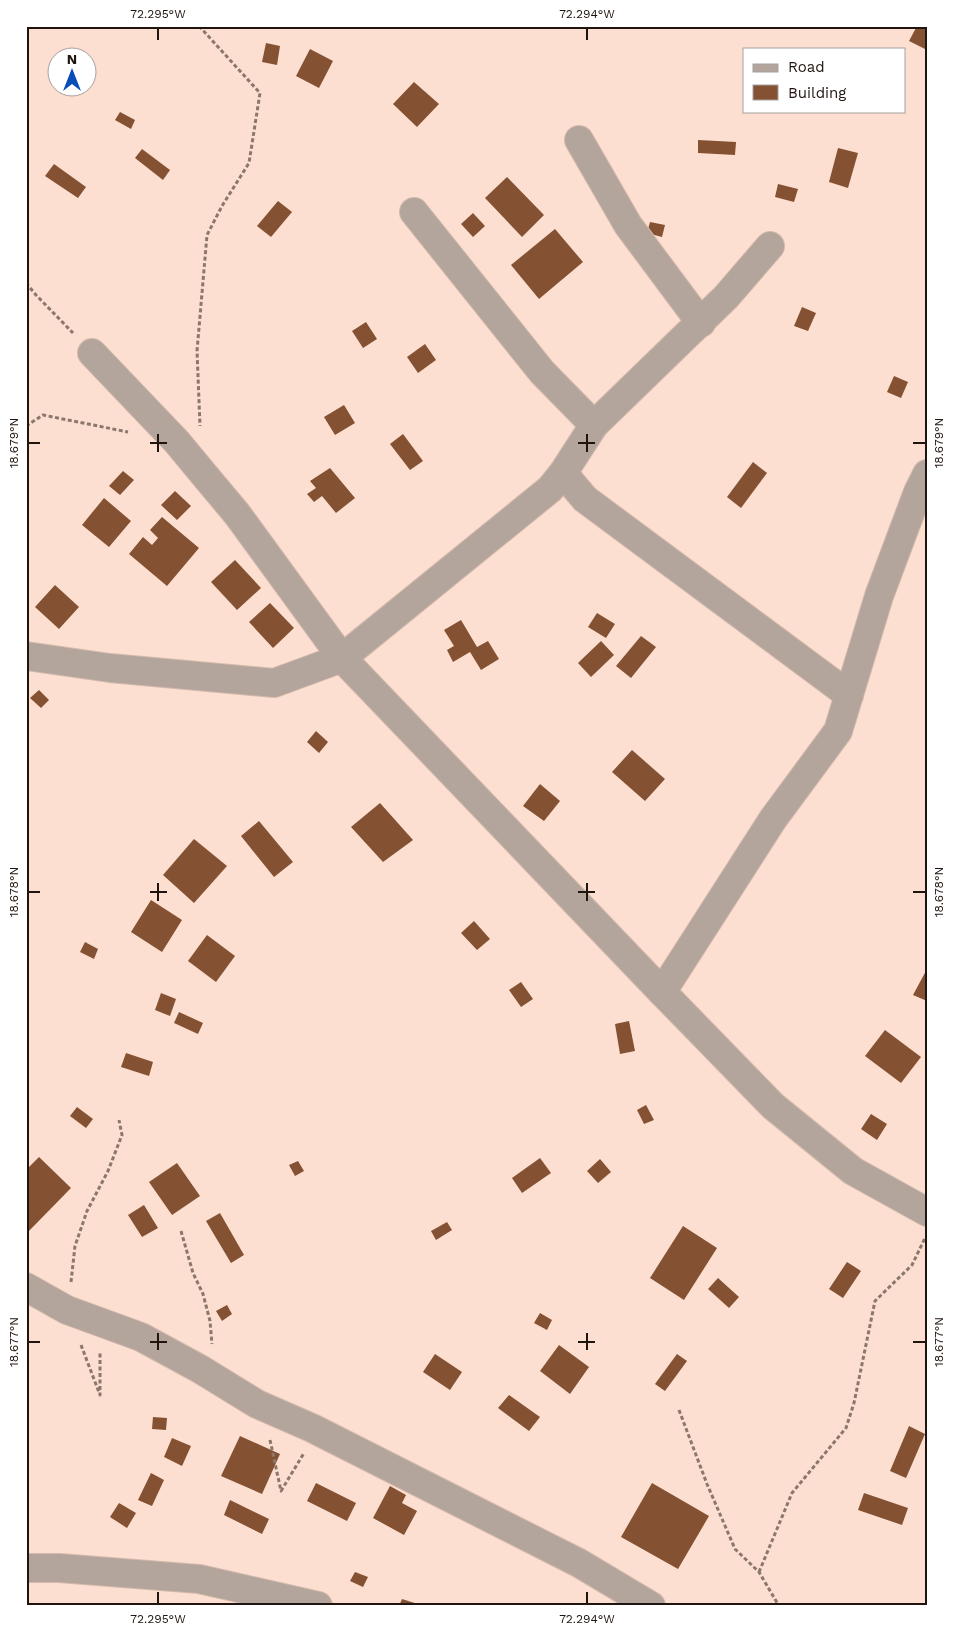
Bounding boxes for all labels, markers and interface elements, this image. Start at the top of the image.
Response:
text: 72.295°W [130,7,186,21]
text: 72.294°W [559,7,615,21]
north arrow [48,48,98,98]
legend [743,48,906,112]
text: N [67,51,77,67]
text: Road [788,58,825,76]
text: Building [788,84,846,102]
text: 18.679°N [7,418,21,468]
text: 18.679°N [932,418,946,468]
text: 18.678°N [7,867,21,917]
text: 18.678°N [932,867,946,917]
text: 18.677°N [7,1317,21,1367]
text: 18.677°N [932,1317,946,1367]
text: 72.295°W [130,1612,186,1626]
text: 72.294°W [559,1612,615,1626]

